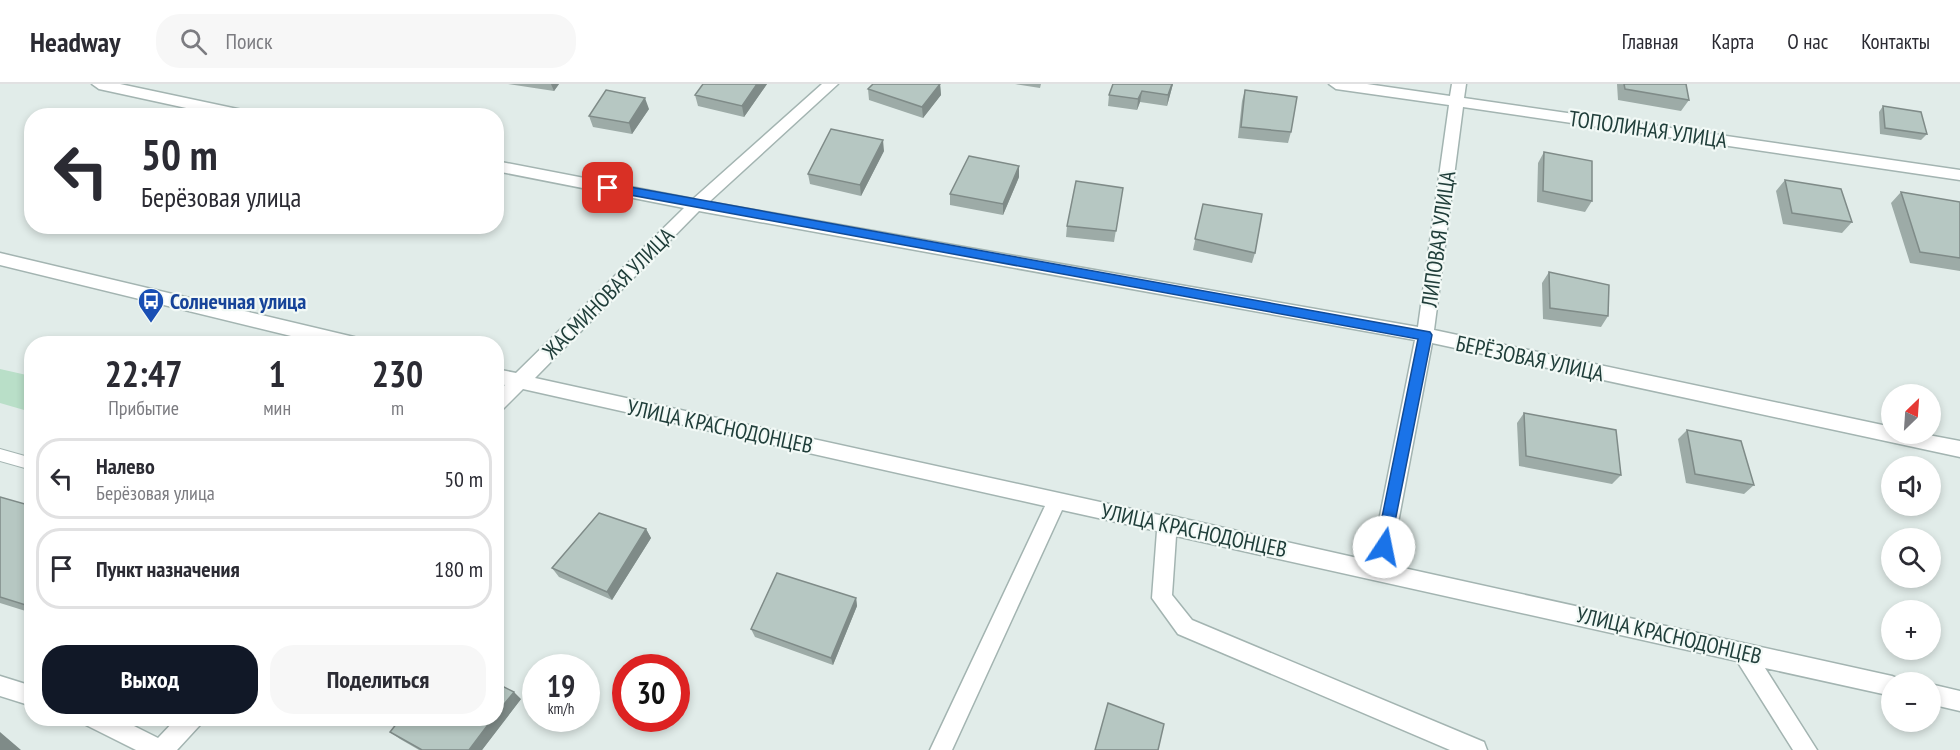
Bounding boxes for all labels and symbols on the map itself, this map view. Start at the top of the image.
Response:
street label: ТОПОЛИНАЯ УЛИЦА [1567,104,1729,154]
pin [582,162,633,213]
street label: ЛИПОВАЯ УЛИЦА [1414,169,1461,310]
street label: ЖАСМИНОВАЯ УЛИЦА [536,221,680,365]
bus stop icon: Солнечная улица [136,286,166,324]
place label: Солнечная улица [170,287,306,315]
street label: БЕРЁЗОВАЯ УЛИЦА [1453,329,1607,387]
north arrow [1881,384,1941,444]
street label: УЛИЦА КРАСНОДОНЦЕВ [624,393,816,459]
street label: УЛИЦА КРАСНОДОНЦЕВ [1098,497,1290,563]
position arrow [1352,515,1416,579]
street label: УЛИЦА КРАСНОДОНЦЕВ [1574,600,1764,670]
speed limit sign: 30 [612,654,690,732]

